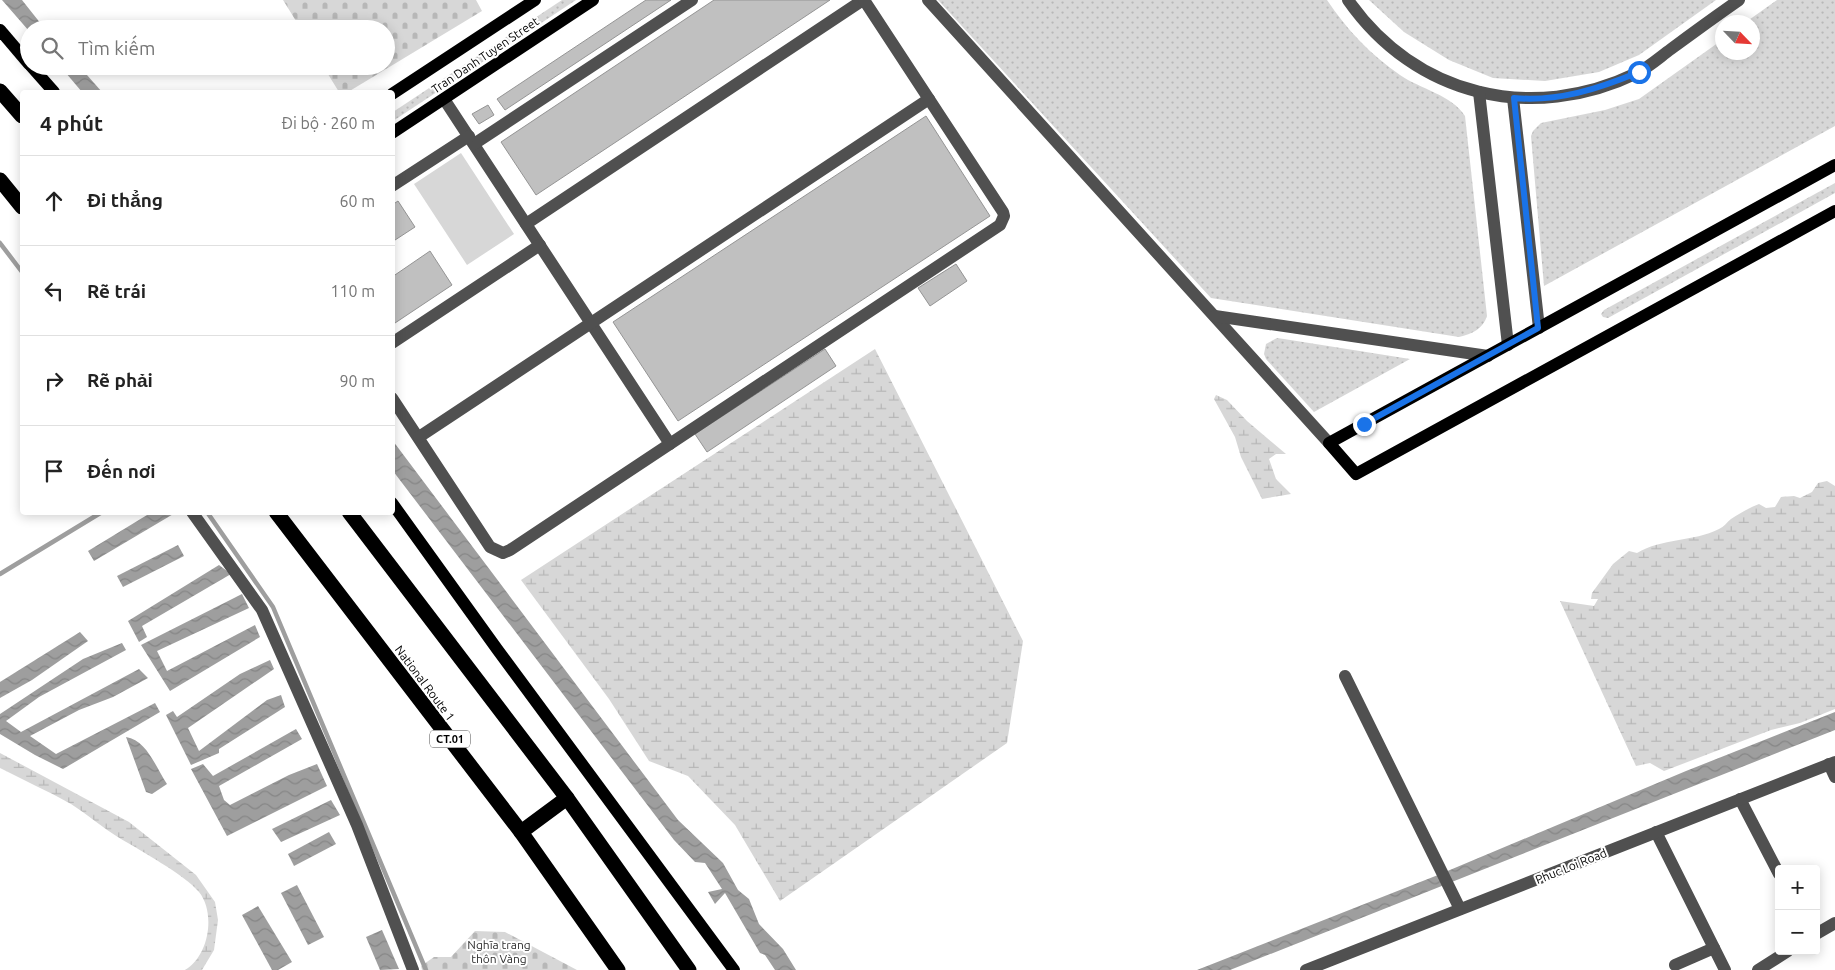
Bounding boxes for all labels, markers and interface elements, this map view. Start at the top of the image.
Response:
street label: Tran Danh Tuyen Street [429,14,541,96]
north arrow [1715,15,1760,60]
search box [20,20,395,75]
icon: search [38,34,66,62]
text: Tìm kiếm [78,37,155,59]
route start [1628,61,1651,84]
text: 4 phút [40,111,103,135]
text: Đi bộ · 260 m [281,114,375,132]
icon: ahead [40,187,68,215]
text: Đi thẳng [87,189,163,211]
text: 60 m [339,192,375,210]
icon: left [40,277,68,305]
text: Rẽ trái [87,280,146,302]
text: 110 m [330,282,375,300]
icon: right [40,367,68,395]
text: Rẽ phải [87,369,153,391]
text: 90 m [339,372,375,390]
route end [1353,413,1376,436]
icon: arrive [40,457,68,485]
text: Đến nơi [87,460,156,482]
street label: National Route 1 [393,643,457,723]
road number: CT.01 [430,731,470,748]
street label: Phuc Loi Road [1533,846,1609,886]
map controls [1775,865,1820,955]
button: + [1775,865,1820,910]
button: − [1775,910,1820,955]
park label: Nghĩa trang thôn Vàng [467,938,531,965]

